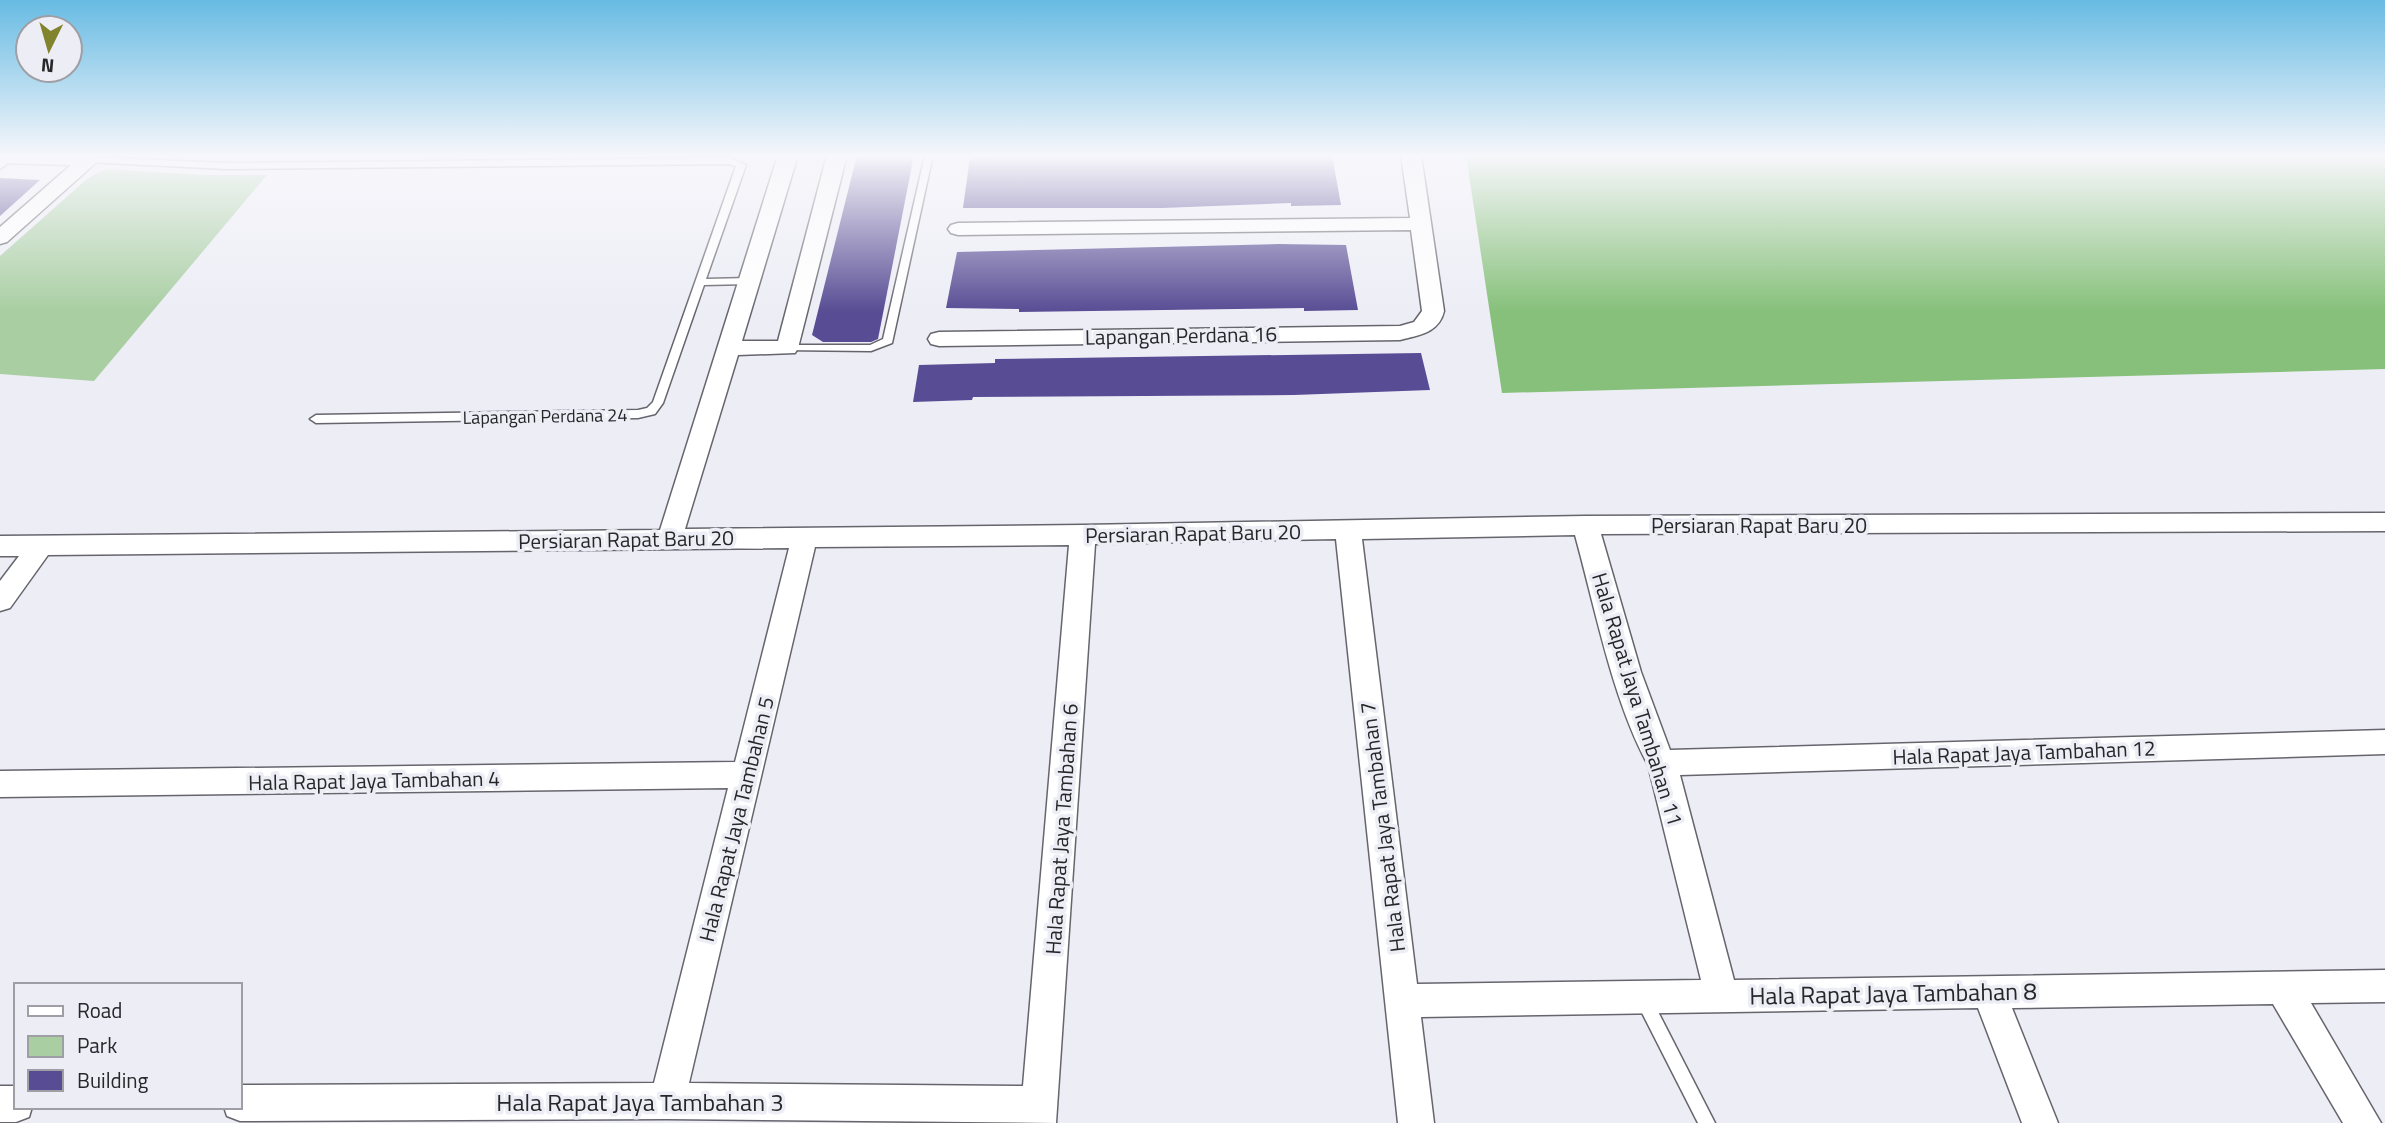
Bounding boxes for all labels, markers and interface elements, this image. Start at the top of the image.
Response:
north arrow [14,14,84,84]
text: N [40,51,55,81]
street label: Lapangan Perdana 16 [1085,317,1277,353]
street label: Lapangan Perdana 24 [462,401,628,431]
street label: Persiaran Rapat Baru 20 [1651,509,1867,541]
street label: Persiaran Rapat Baru 20 [1085,515,1301,551]
street label: Persiaran Rapat Baru 20 [518,521,734,557]
street label: Hala Rapat Jaya Tambahan 11 [1584,568,1692,830]
street label: Hala Rapat Jaya Tambahan 5 [690,693,782,945]
street label: Hala Rapat Jaya Tambahan 7 [1351,700,1413,954]
street label: Hala Rapat Jaya Tambahan 6 [1036,702,1086,956]
street label: Hala Rapat Jaya Tambahan 12 [1892,731,2156,773]
street label: Hala Rapat Jaya Tambahan 4 [248,762,500,798]
street label: Hala Rapat Jaya Tambahan 8 [1749,972,2037,1014]
legend [14,983,242,1109]
text: Road [77,994,122,1026]
text: Park [77,1029,117,1061]
text: Building [77,1064,149,1096]
street label: Hala Rapat Jaya Tambahan 3 [496,1084,784,1120]

